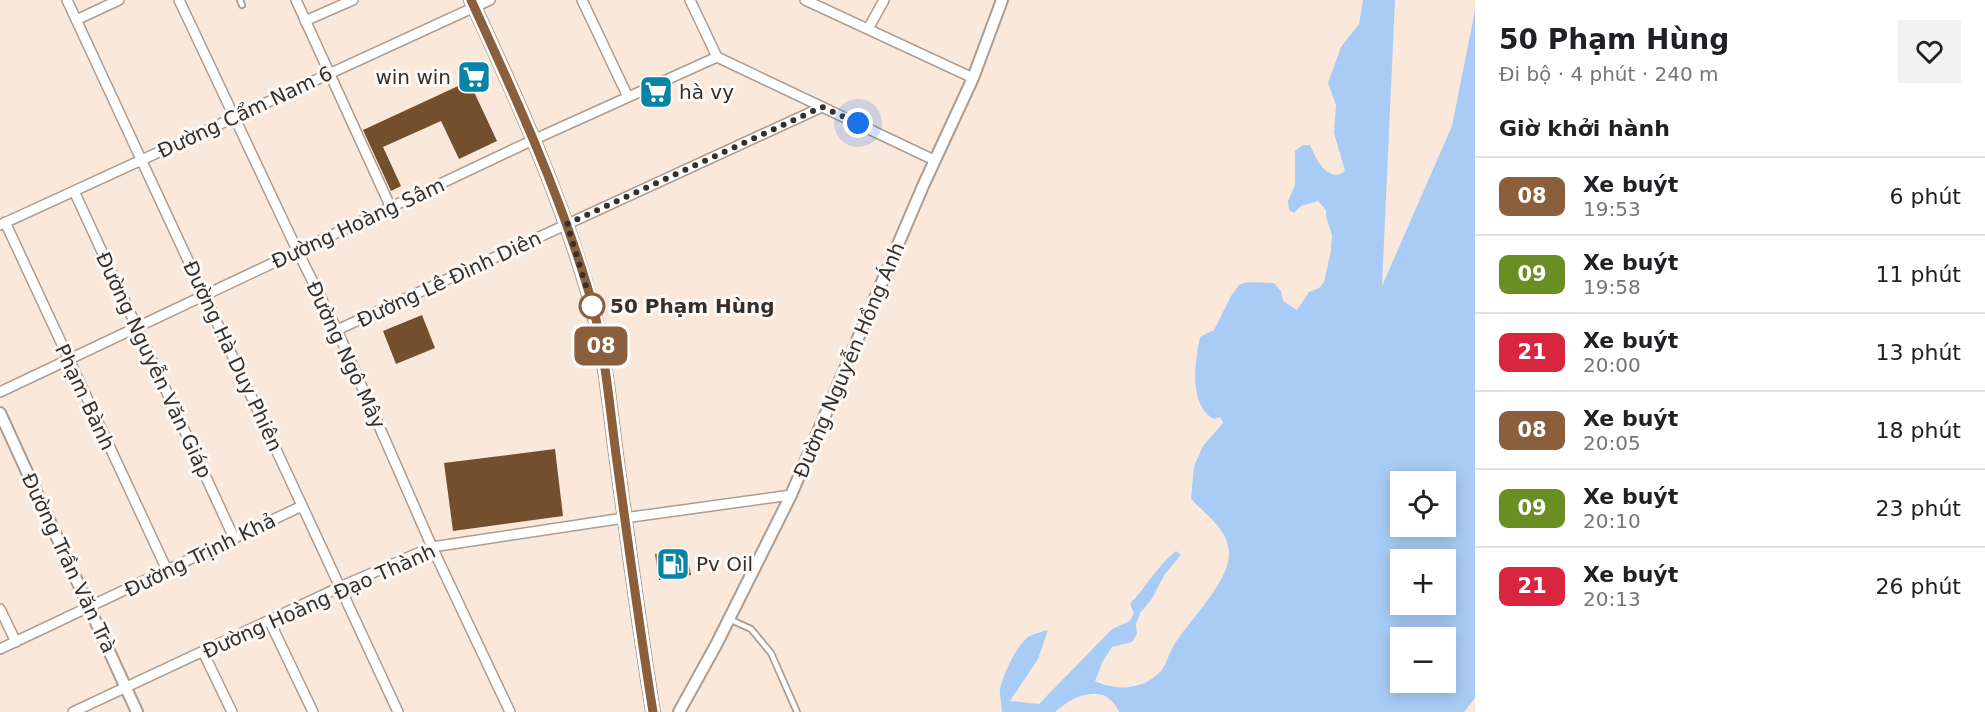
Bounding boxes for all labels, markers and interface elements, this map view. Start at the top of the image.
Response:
button: heart [1898,20,1961,83]
text: 50 Phạm Hùng [1499,23,1729,56]
supermarket icon: win win [456,59,492,95]
street label: Đường Cẩm Nam 6 [154,61,336,163]
text: Đi bộ · 4 phút · 240 m [1499,62,1718,86]
place label: win win [375,65,451,89]
supermarket icon: hà vy [638,74,674,110]
place label: hà vy [679,80,734,104]
your location [843,108,873,138]
text: Giờ khởi hành [1499,116,1670,141]
street label: Đường Hoàng Sâm [268,172,448,274]
text: Xe buýt [1583,172,1678,197]
text: 08 [1517,184,1547,208]
text: 6 phút [1890,184,1961,209]
text: 19:53 [1583,197,1641,221]
street label: Đường Lê Đình Diên [353,226,545,332]
street label: Đường Nguyễn Hồng Ánh [788,239,910,481]
street label: Đường Nguyễn Văn Giáp [91,248,217,482]
text: Xe buýt [1583,250,1678,275]
street label: Đường Hà Duy Phiên [178,257,288,455]
text: 09 [1517,262,1547,286]
text: 11 phút [1876,262,1961,287]
text: 19:58 [1583,275,1641,299]
street label: Đường Ngô Mây [301,278,391,433]
marker: 50 Phạm Hùng [579,293,605,319]
place label: 50 Phạm Hùng [610,294,775,318]
line badge: 08 [574,326,628,366]
text: Xe buýt [1583,328,1678,353]
text: 08 [586,334,616,358]
street label: Phạm Bành [50,340,120,454]
text: 21 [1517,340,1547,364]
text: 13 phút [1876,340,1961,365]
text: 20:00 [1583,353,1641,377]
text: Xe buýt [1583,406,1678,431]
text: 08 [1517,418,1547,442]
text: 18 phút [1876,418,1961,443]
text: 20:05 [1583,431,1641,455]
street label: Đường Trần Văn Trà [17,469,121,657]
map controls [1390,471,1456,693]
button: locate [1390,471,1456,537]
text: Xe buýt [1583,484,1678,509]
text: 09 [1517,496,1547,520]
text: 23 phút [1876,496,1961,521]
street label: Đường Trịnh Khả [121,508,279,602]
text: 20:10 [1583,509,1641,533]
street label: Đường Hoàng Đạo Thành [199,539,439,663]
fuel station icon: Pv Oil [655,546,691,582]
button: + [1390,549,1456,615]
place label: Pv Oil [696,552,753,576]
text: Xe buýt [1583,562,1678,587]
text: 21 [1517,574,1547,598]
text: 26 phút [1876,574,1961,599]
text: 20:13 [1583,587,1641,611]
button: − [1390,627,1456,693]

